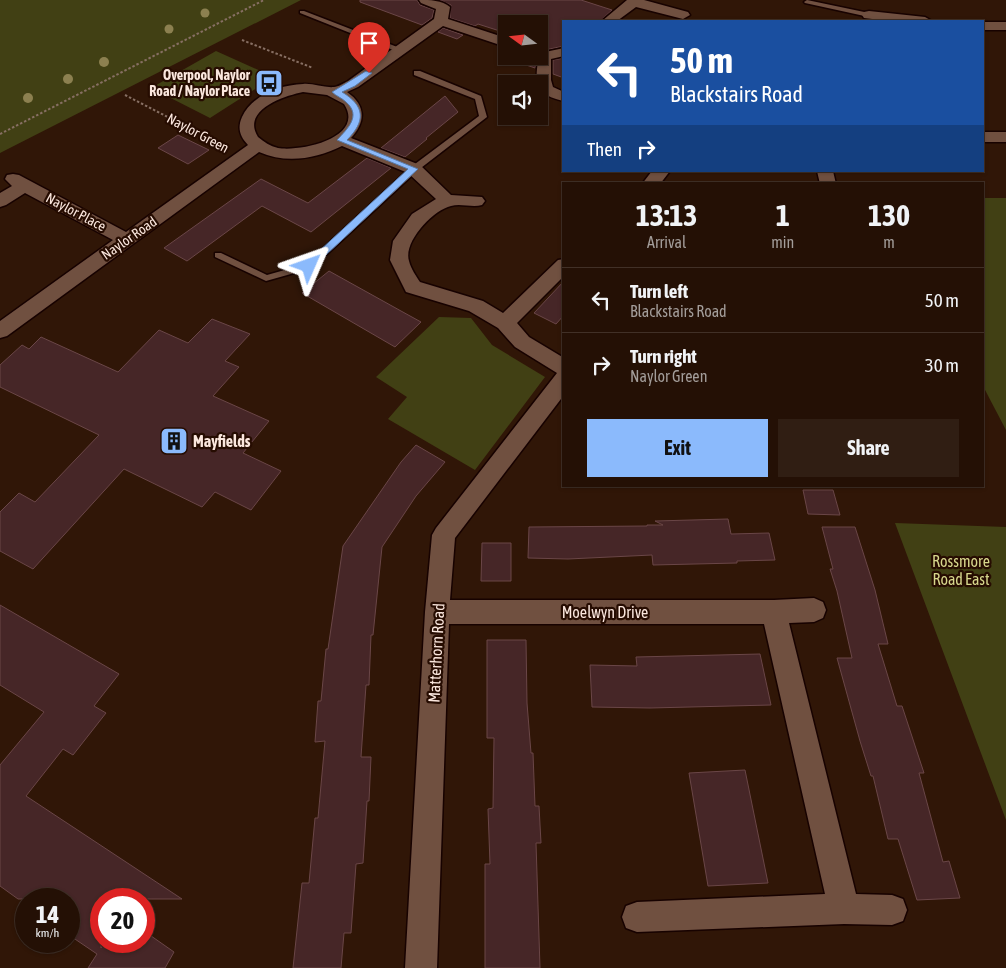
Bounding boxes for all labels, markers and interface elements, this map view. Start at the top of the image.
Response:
north arrow [498,15,548,65]
map controls [498,15,548,125]
pin [348,22,390,73]
icon: arrive [355,29,383,57]
icon: left [587,40,652,105]
text: 50 m [670,40,733,80]
place label: Overpool, Naylor Road / Naylor Place [149,67,251,99]
bus stop icon: Overpool, Naylor Road / Naylor Place [254,68,284,98]
button: sound [498,75,548,125]
text: Blackstairs Road [670,81,803,107]
street label: Naylor Green [164,110,232,156]
icon: right [632,135,660,163]
text: Then [587,138,622,160]
street label: Naylor Place [43,190,109,234]
text: 13:13 [636,198,697,232]
text: 1 [776,198,790,232]
text: 130 [868,198,910,232]
street label: Naylor Road [98,213,160,263]
text: Arrival [647,233,686,251]
text: min [771,233,794,251]
text: m [883,233,895,251]
position arrow [282,239,334,291]
text: Turn left [630,280,688,302]
icon: left [587,286,615,314]
text: 50 m [925,289,959,311]
text: Blackstairs Road [630,302,727,320]
text: Turn right [630,345,697,367]
icon: right [587,351,615,379]
text: 30 m [925,354,959,376]
text: Naylor Green [630,367,707,385]
button: Exit [587,419,768,477]
button: Share [778,419,959,477]
building icon: Mayfields [159,426,189,456]
place label: Mayfields [193,432,251,450]
park label: Rossmore Road East [932,552,990,588]
street label: Matterhorn Road [424,603,448,703]
street label: Moelwyn Drive [562,603,648,622]
speed limit sign: 20 [90,888,155,953]
text: 14 [36,900,59,928]
text: km/h [36,926,59,940]

